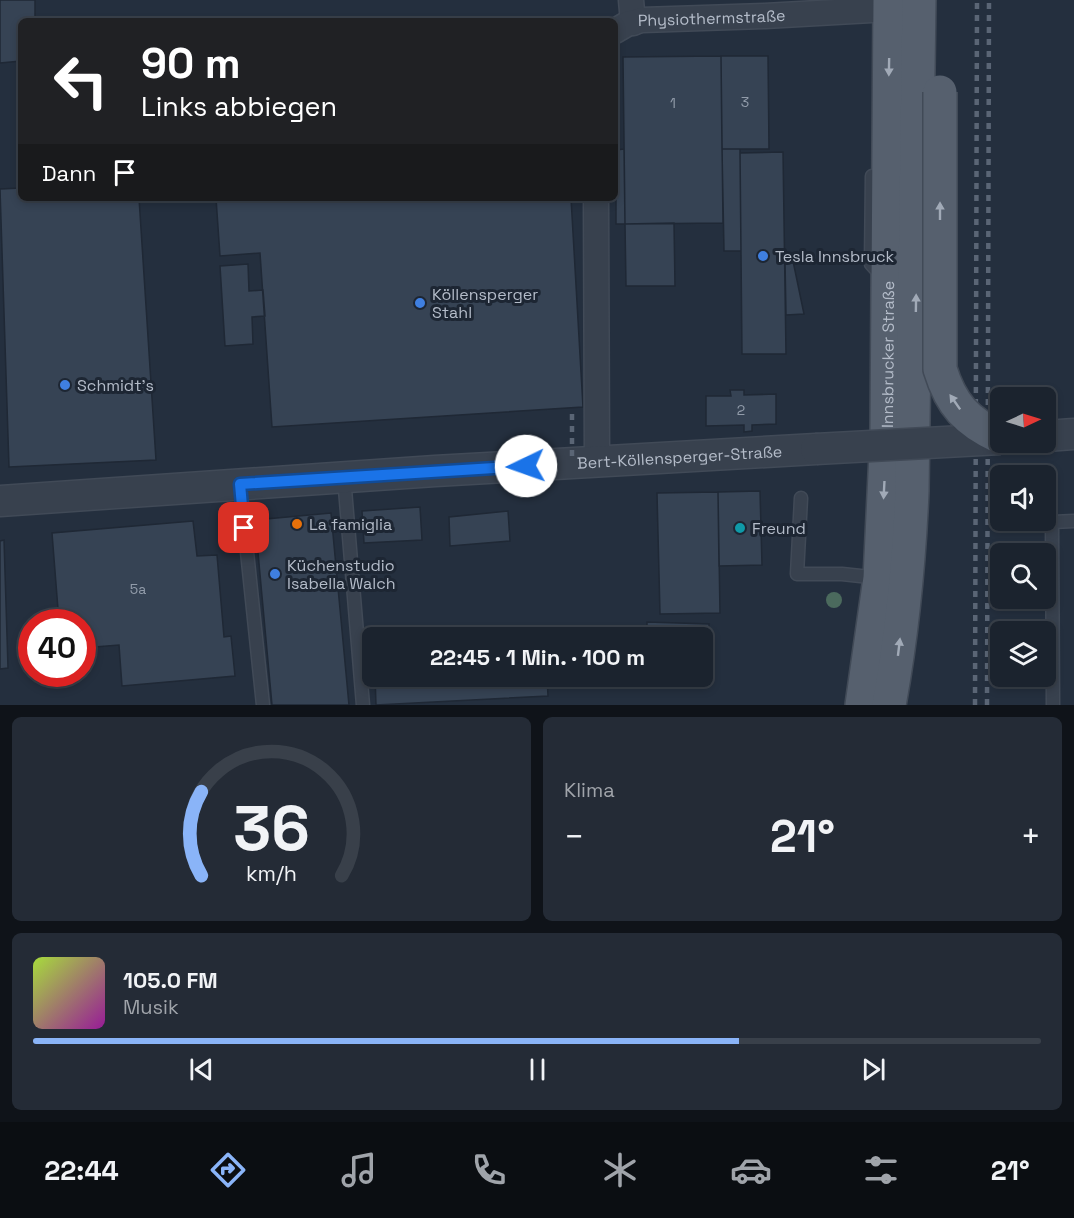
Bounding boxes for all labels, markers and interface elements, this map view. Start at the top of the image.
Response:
street label: Physiothermstraße [637,4,786,31]
text: 90 m [141,37,241,90]
icon: left [42,42,120,120]
one-way arrow [884,58,894,77]
text: Links abbiegen [141,89,337,124]
house number: 3 [741,93,749,111]
house number: 1 [670,94,676,112]
icon: arrive [108,156,141,189]
text: Dann [42,159,96,187]
one-way arrow [935,202,945,221]
place label: Tesla Innsbruck [775,246,895,267]
marker: Tesla Innsbruck [756,249,770,263]
street label: Innsbrucker Straße [877,281,899,428]
place label: Köllensperger Stahl [432,284,538,323]
one-way arrow [911,294,921,313]
marker: Köllensperger Stahl [413,296,427,310]
place label: Schmidt's [77,375,154,396]
marker: Schmidt's [58,378,72,392]
north arrow [990,387,1056,453]
map controls [990,387,1056,687]
one-way arrow [949,395,961,411]
house number: 2 [737,401,745,419]
position arrow [494,434,558,498]
street label: Bert-Köllensperger-Straße [576,440,783,473]
button: sound [990,465,1056,531]
one-way arrow [879,481,889,500]
pin [218,502,269,553]
icon: arrive [227,511,260,544]
place label: La famiglia [309,514,392,535]
marker: La famiglia [290,517,304,531]
place label: Freund [752,518,806,539]
marker: Freund [733,521,747,535]
button: search [990,543,1056,609]
place label: Küchenstudio Isabella Walch [287,555,396,594]
marker: Küchenstudio Isabella Walch [268,567,282,581]
house number: 5a [130,580,146,598]
speed limit sign: 40 [18,609,96,687]
button: layers [990,621,1056,687]
one-way arrow [895,638,904,657]
text: 22:45 · 1 Min. · 100 m [430,643,645,671]
text: Klima [564,777,615,803]
text: 36 [233,789,310,868]
text: 21° [770,808,835,865]
text: − [564,816,584,858]
text: + [1021,816,1041,858]
text: km/h [246,860,297,887]
text: 105.0 FM [123,966,218,994]
text: Musik [123,994,179,1020]
icon: previous [185,1053,218,1086]
icon: pause [521,1053,554,1086]
icon: next [857,1053,890,1086]
icon: directions [207,1149,249,1191]
icon: music [338,1149,380,1191]
icon: phone [468,1149,510,1191]
icon: climate [599,1149,641,1191]
icon: car [730,1149,772,1191]
icon: filters [860,1149,902,1191]
text: 22:44 [44,1153,119,1188]
text: 21° [991,1153,1030,1188]

